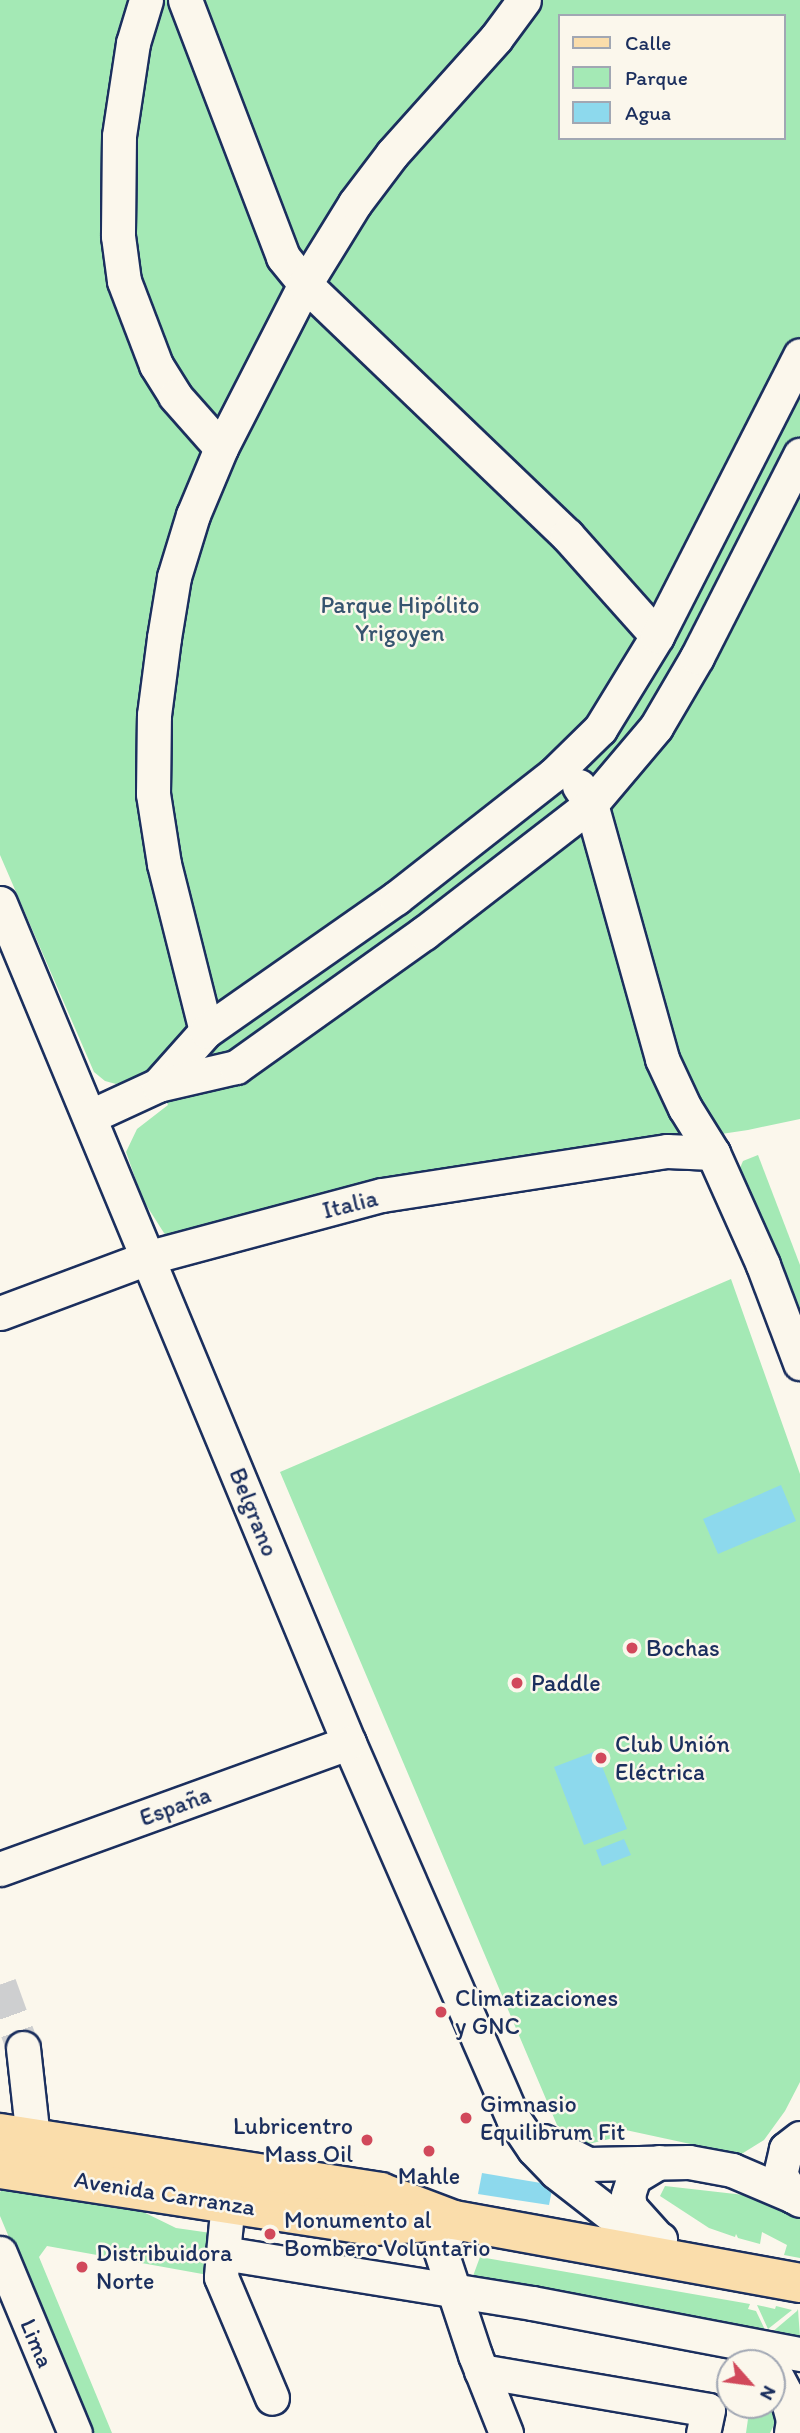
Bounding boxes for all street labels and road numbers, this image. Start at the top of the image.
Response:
street label: Italia [319,1183,381,1225]
street label: Belgrano [223,1463,285,1561]
street label: España [135,1780,215,1832]
street label: Avenida Carranza [72,2164,258,2222]
street label: Lima [14,2314,60,2372]

